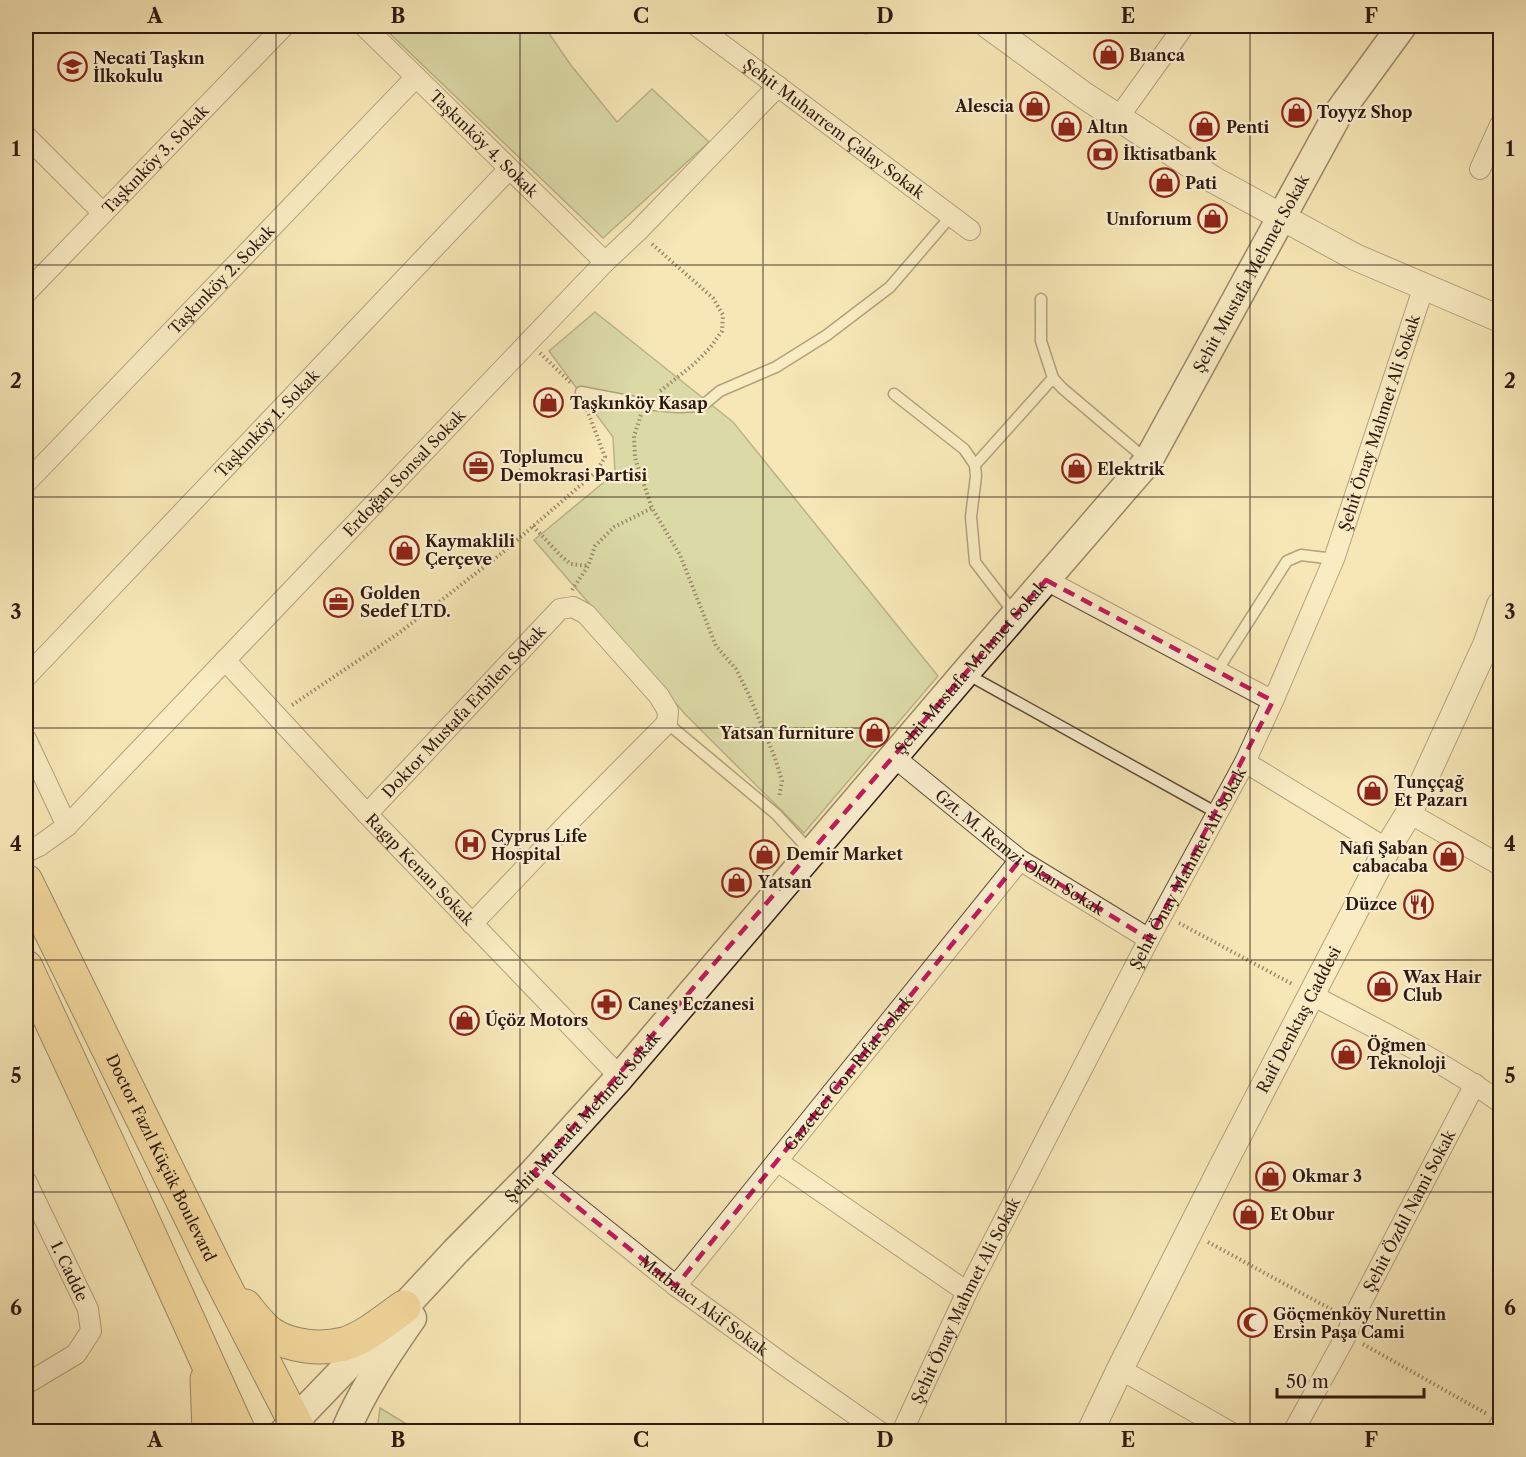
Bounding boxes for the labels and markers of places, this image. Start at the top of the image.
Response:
shop icon: Bıanca [1092,39,1124,71]
place label: Bıanca [1129,45,1186,65]
place label: Necati Taşkın İlkokulu [93,48,205,86]
school or university icon: Necati Taşkın İlkokulu [56,51,88,83]
shop icon: Alescia [1019,90,1051,122]
place label: Alescia [954,96,1015,116]
shop icon: Toyyz Shop [1280,96,1312,128]
place label: Toyyz Shop [1317,102,1413,122]
shop icon: Altın [1050,111,1082,143]
shop icon: Penti [1189,111,1221,143]
place label: Altın [1086,117,1128,137]
place label: Penti [1226,117,1269,137]
bank icon: İktisatbank [1086,138,1118,170]
place label: İktisatbank [1123,144,1217,164]
shop icon: Pati [1148,167,1180,199]
place label: Pati [1185,173,1217,193]
shop icon: Unıforıum [1197,203,1229,235]
place label: Unıforıum [1106,209,1192,229]
shop icon: Taşkınköy Kasap [533,387,565,419]
place label: Taşkınköy Kasap [570,393,708,413]
place label: Toplumcu Demokrasi Partisi [500,447,647,485]
office icon: Toplumcu Demokrasi Partisi [463,450,495,482]
shop icon: Elektrik [1060,453,1092,485]
place label: Elektrik [1097,459,1165,479]
place label: Kaymaklili Çerçeve [425,531,515,569]
shop icon: Kaymaklili Çerçeve [388,534,420,566]
place label: Golden Sedef LTD. [360,583,451,621]
office icon: Golden Sedef LTD. [323,586,355,618]
shop icon: Yatsan furniture [859,717,891,749]
place label: Yatsan furniture [719,723,854,743]
place label: Tunççağ Et Pazarı [1394,772,1468,810]
shop icon: Tunççağ Et Pazarı [1357,775,1389,807]
place label: Cyprus Life Hospital [491,826,588,864]
hospital icon: Cyprus Life Hospital [454,829,486,861]
shop icon: Demir Market [749,838,781,870]
place label: Nafi Şaban cabacaba [1339,838,1429,876]
shop icon: Nafi Şaban cabacaba [1433,841,1465,873]
place label: Demir Market [786,844,903,864]
shop icon: Yatsan [721,866,753,898]
place label: Yatsan [757,872,812,892]
restaurant icon: Düzce [1402,888,1434,920]
place label: Düzce [1345,894,1397,914]
place label: Wax Hair Club [1402,967,1482,1005]
shop icon: Wax Hair Club [1366,970,1398,1002]
pharmacy icon: Caneş Eczanesi [591,988,623,1020]
place label: Caneş Eczanesi [628,994,755,1014]
shop icon: Úçöz Motors [448,1004,480,1036]
place label: Úçöz Motors [485,1010,588,1030]
place label: Öğmen Teknoloji [1367,1034,1446,1073]
shop icon: Öğmen Teknoloji [1330,1038,1362,1070]
shop icon: Okmar 3 [1255,1160,1287,1192]
place label: Okmar 3 [1292,1166,1362,1186]
shop icon: Et Obur [1233,1198,1265,1230]
place label: Et Obur [1270,1204,1335,1224]
place label: Göçmenköy Nurettin Ersin Paşa Cami [1273,1304,1446,1342]
mosque icon: Göçmenköy Nurettin Ersin Paşa Cami [1236,1307,1268,1339]

